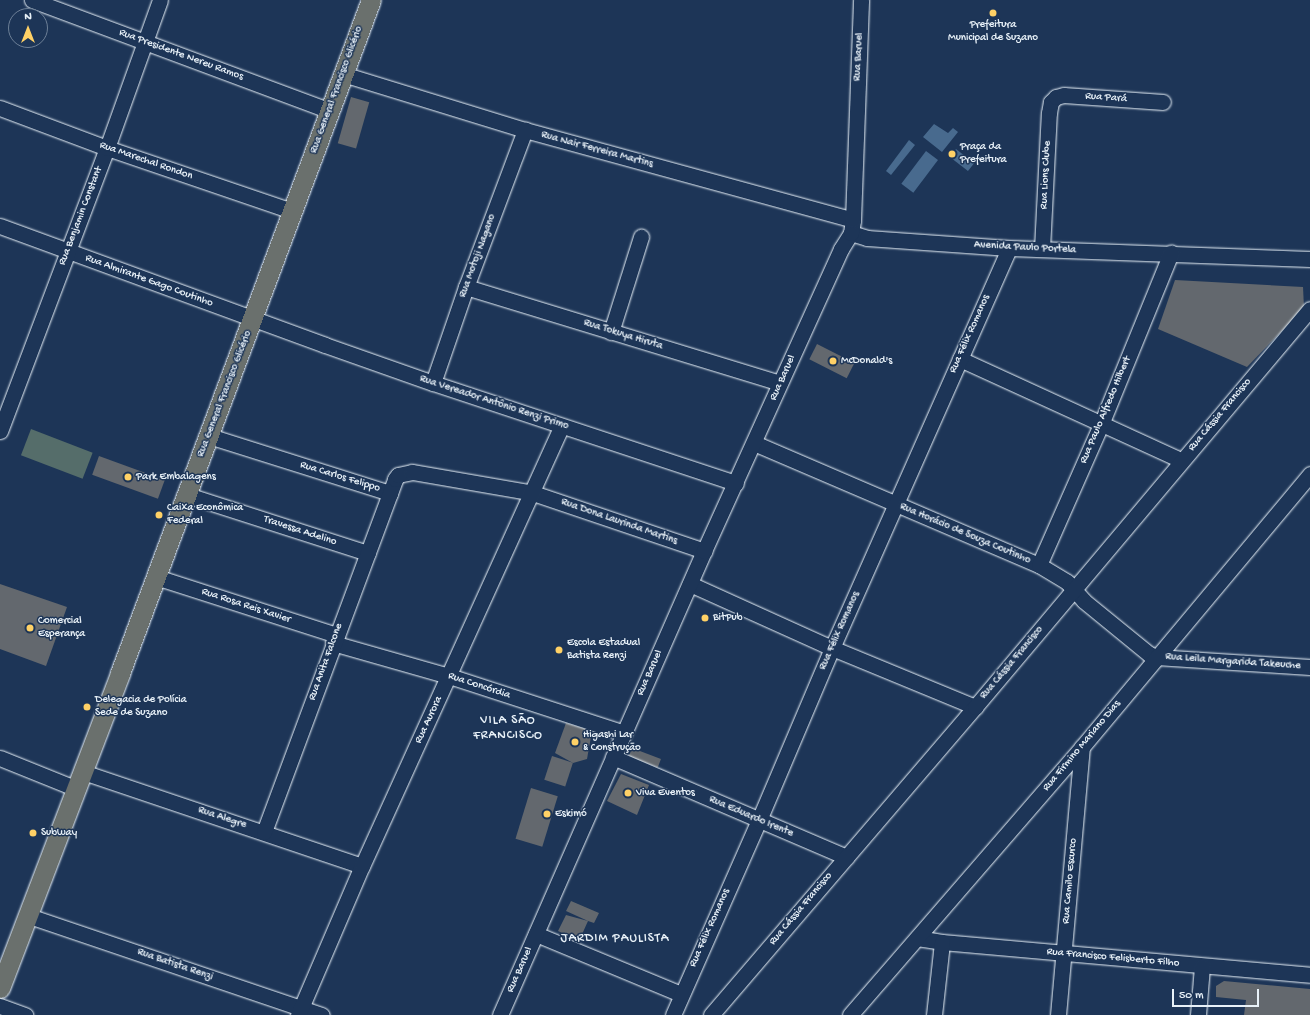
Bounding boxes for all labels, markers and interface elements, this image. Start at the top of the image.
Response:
north arrow [8,8,48,48]
marker: Prefeitura Municipal de Suzano [988,8,998,18]
text: N [24,11,32,23]
place label: Prefeitura Municipal de Suzano [948,19,1038,45]
street label: Rua General Francisco Glicério [308,25,366,155]
street label: Rua Presidente Nereu Ramos [117,26,245,84]
street label: Rua Baruel [851,32,867,82]
street label: Rua Pará [1085,90,1127,106]
street label: Rua Nair Ferreira Martins [540,129,654,171]
street label: Rua Marechal Rondon [98,139,194,183]
street label: Rua Lions Clube [1038,140,1054,210]
place label: Praça da Prefeitura [960,141,1007,167]
marker: Praça da Prefeitura [947,149,957,159]
street label: Rua Benjamin Constant [56,165,106,267]
street label: Rua Motoji Nagano [457,212,499,300]
street label: Avenida Paulo Portela [974,239,1076,257]
street label: Rua Almirante Gago Coutinho [83,252,215,310]
street label: Rua Félix Romanos [947,293,993,375]
street label: Rua Tokuya Hiruta [582,317,664,353]
street label: Rua General Francisco Glicério [195,329,255,459]
street label: Rua Baruel [767,353,799,403]
place label: McDonald's [841,354,892,368]
street label: Rua Paulo Alfredo Hilbert [1077,354,1135,466]
marker: McDonald's [828,356,838,366]
street label: Rua Vereador Antônio Renzi Primo [418,373,570,433]
street label: Rua Cássia Francisco [1186,376,1254,454]
street label: Rua Carlos Felippo [298,459,382,495]
place label: Park Embalagens [136,470,216,484]
marker: Park Embalagens [123,472,133,482]
street label: Rua Dona Laurinda Martins [559,496,679,548]
street label: Rua Horácio de Souza Coutinho [898,500,1032,568]
place label: Caixa Econômica Federal [167,502,243,528]
marker: Caixa Econômica Federal [154,510,164,520]
street label: Travessa Adelino [262,513,338,549]
street label: Rua Rosa Reis Xavier [200,585,292,627]
street label: Rua Félix Romanos [817,590,863,672]
place label: BitPub [713,611,743,625]
marker: BitPub [700,613,710,623]
place label: Comercial Esperança [38,615,85,641]
street label: Rua Anita Falcone [306,621,346,703]
marker: Comercial Esperança [25,623,35,633]
street label: Rua Cássia Francisco [978,624,1046,702]
place label: Escola Estadual Batista Renzi [567,637,640,663]
marker: Escola Estadual Batista Renzi [554,645,564,655]
street label: Rua Baruel [634,648,666,698]
street label: Rua Leila Margarida Takeuche [1165,651,1301,673]
street label: Rua Concórdia [446,670,512,702]
place label: Delegacia de Polícia Sede de Suzano [95,694,187,720]
street label: Rua Aurora [412,694,446,746]
street label: Rua Firmino Mariano Dias [1040,698,1124,794]
marker: Delegacia de Polícia Sede de Suzano [82,702,92,712]
district label: VILA SÃO FRANCISCO [473,714,543,745]
place label: Higashi Lar & Construção [583,729,641,755]
marker: Higashi Lar & Construção [570,737,580,747]
place label: Viva Eventos [636,786,695,800]
marker: Viva Eventos [623,788,633,798]
street label: Rua Eduardo Irente [707,793,795,841]
street label: Rua Alegre [196,804,248,832]
place label: Eskimó [555,807,587,821]
marker: Eskimó [542,809,552,819]
place label: Subway [41,826,77,840]
marker: Subway [28,828,38,838]
street label: Rua Camilo Escurco [1060,838,1080,924]
street label: Rua Cássia Francisco [767,870,835,948]
street label: Rua Félix Romanos [687,887,733,969]
district label: JARDIM PAULISTA [561,931,669,947]
street label: Rua Baruel [504,945,536,995]
street label: Rua Batista Renzi [135,946,215,984]
street label: Rua Francisco Felisberto Filho [1046,946,1180,970]
scale bar [1174,981,1261,1007]
text: 50 m [1179,989,1204,1003]

